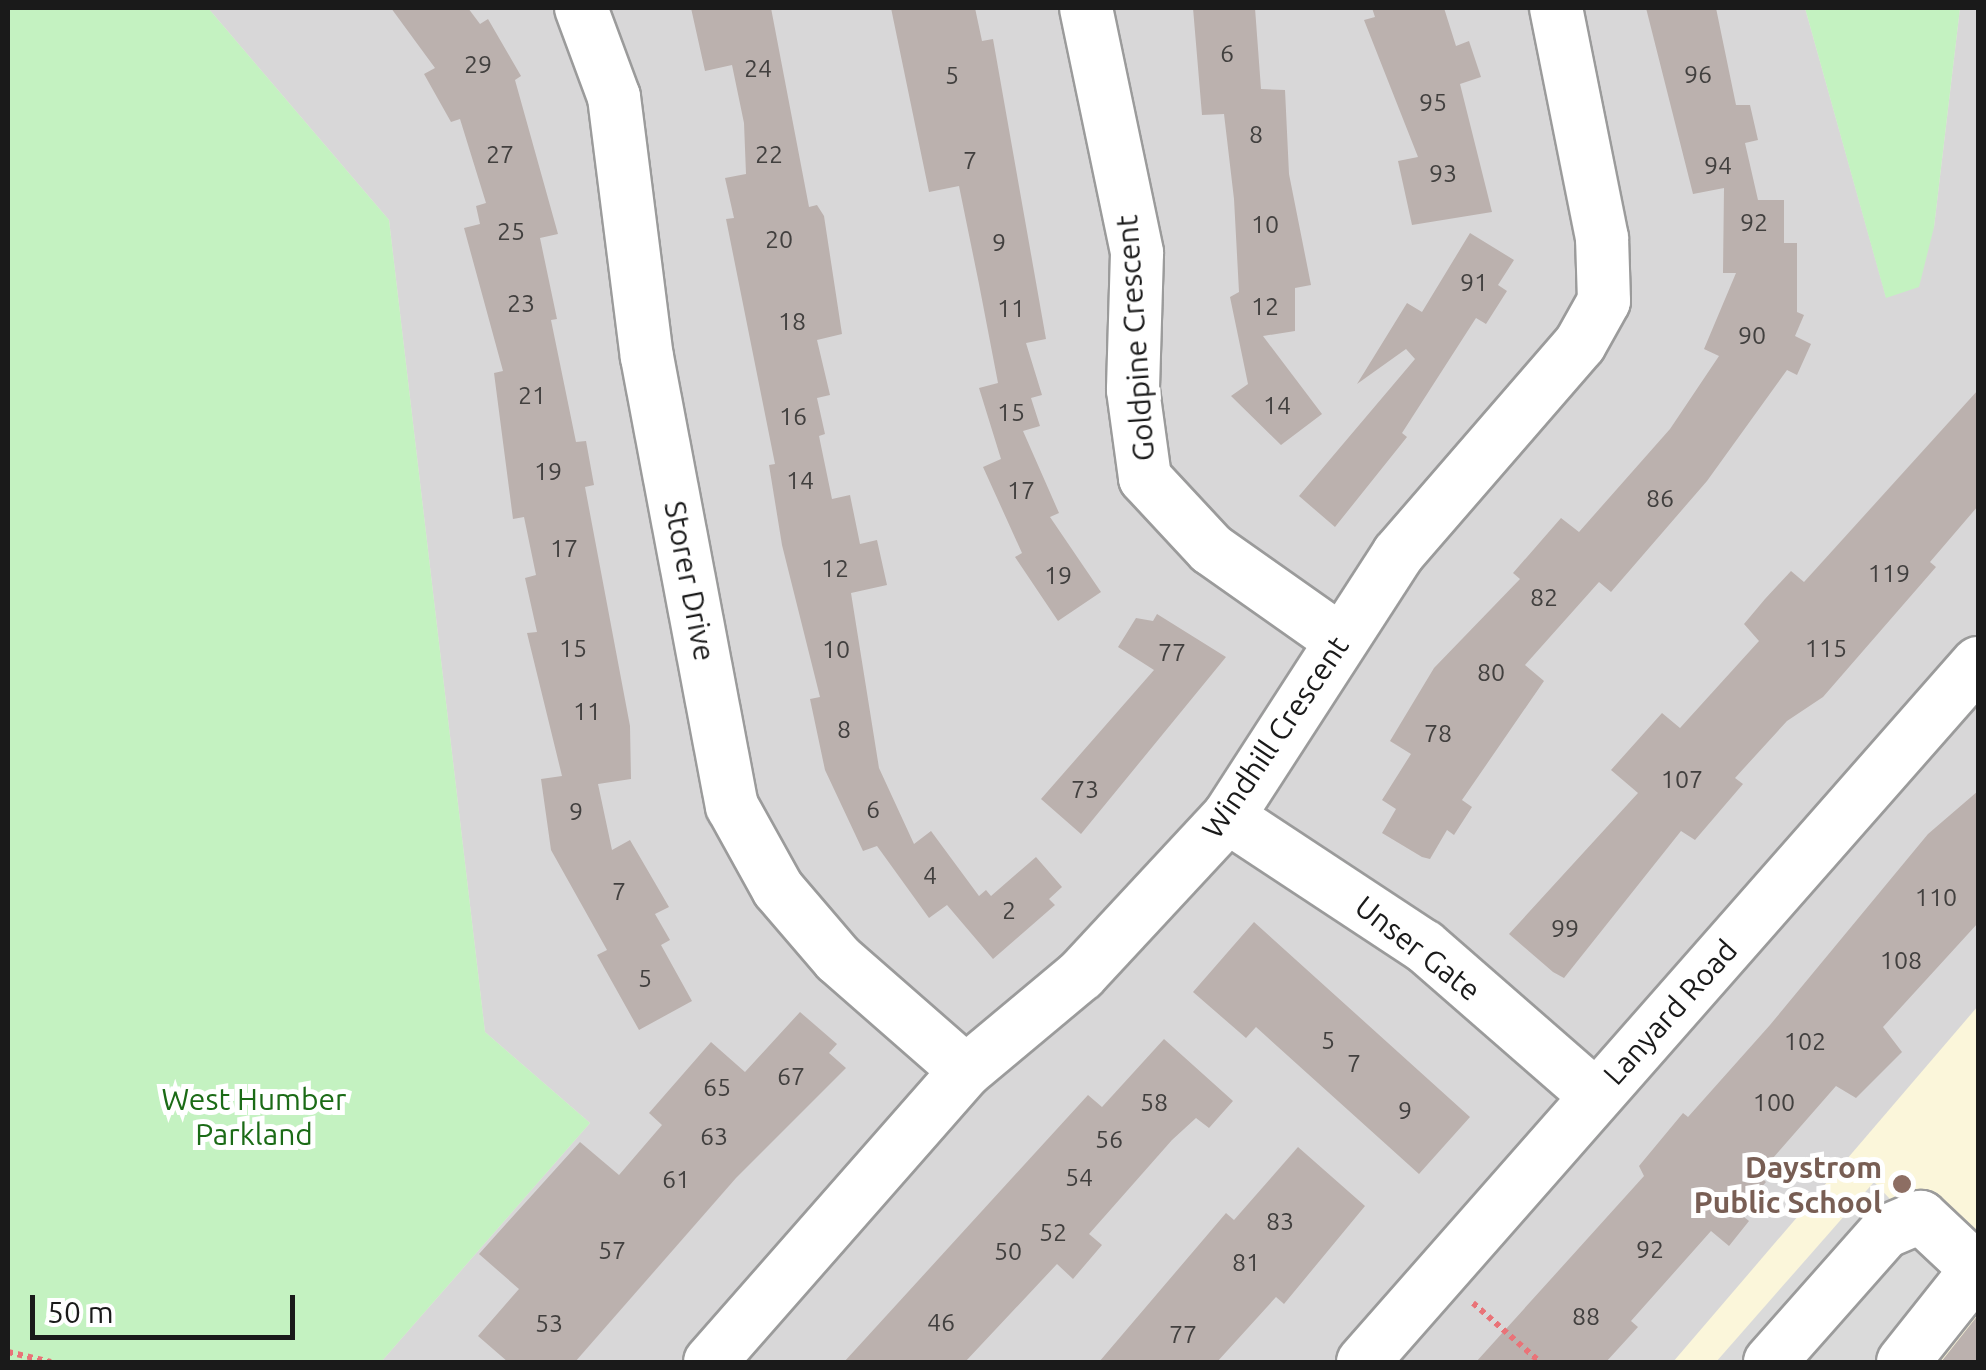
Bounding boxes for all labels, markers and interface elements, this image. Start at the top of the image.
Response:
house number: 6 [1220,38,1234,68]
house number: 29 [464,49,492,79]
house number: 24 [744,53,772,83]
house number: 96 [1684,59,1712,89]
house number: 5 [945,60,959,90]
house number: 95 [1419,87,1447,117]
house number: 8 [1249,119,1263,149]
house number: 27 [486,139,514,169]
house number: 22 [755,139,783,169]
house number: 7 [963,145,977,175]
house number: 94 [1704,150,1732,180]
house number: 93 [1429,158,1457,188]
house number: 92 [1740,207,1768,237]
house number: 10 [1251,209,1279,239]
street label: Goldpine Crescent [1108,214,1162,462]
house number: 25 [497,216,525,246]
house number: 20 [765,224,793,254]
house number: 9 [992,227,1006,257]
house number: 91 [1460,267,1488,297]
house number: 23 [507,288,535,318]
house number: 12 [1251,291,1279,321]
house number: 11 [997,293,1025,323]
house number: 18 [778,306,806,336]
house number: 90 [1738,320,1766,350]
house number: 21 [518,380,546,410]
house number: 14 [1263,390,1291,420]
house number: 15 [997,397,1025,427]
house number: 16 [779,401,807,431]
house number: 19 [534,456,562,486]
house number: 14 [786,465,814,495]
house number: 17 [1007,475,1035,505]
house number: 86 [1646,483,1674,513]
street label: Storer Drive [657,498,723,664]
house number: 17 [550,533,578,563]
house number: 12 [821,553,849,583]
house number: 119 [1868,558,1910,588]
house number: 19 [1044,560,1072,590]
house number: 82 [1530,582,1558,612]
street label: Windhill Crescent [1194,629,1356,845]
house number: 15 [559,633,587,663]
house number: 115 [1805,633,1847,663]
house number: 10 [822,634,850,664]
house number: 77 [1158,637,1186,667]
house number: 80 [1477,657,1505,687]
house number: 11 [573,696,601,726]
house number: 8 [837,714,851,744]
house number: 78 [1424,718,1452,748]
house number: 107 [1661,764,1703,794]
house number: 73 [1071,774,1099,804]
house number: 6 [866,794,880,824]
house number: 9 [569,796,583,826]
house number: 4 [923,860,937,890]
house number: 7 [612,876,626,906]
house number: 110 [1915,882,1957,912]
street label: Unser Gate [1348,888,1488,1008]
house number: 2 [1002,895,1016,925]
house number: 99 [1551,913,1579,943]
street label: Lanyard Road [1596,932,1744,1092]
house number: 108 [1880,945,1922,975]
house number: 5 [638,963,652,993]
house number: 5 [1321,1025,1335,1055]
house number: 102 [1784,1026,1826,1056]
house number: 7 [1347,1048,1361,1078]
house number: 67 [777,1061,805,1091]
house number: 65 [703,1072,731,1102]
park label: West Humber Parkland [162,1081,346,1152]
house number: 58 [1140,1087,1168,1117]
house number: 100 [1753,1087,1795,1117]
house number: 9 [1398,1095,1412,1125]
house number: 63 [700,1121,728,1151]
house number: 56 [1095,1124,1123,1154]
place label: Daystrom Public School [1694,1149,1882,1220]
house number: 54 [1065,1162,1093,1192]
house number: 61 [662,1164,690,1194]
marker: Daystrom Public School [1891,1173,1913,1195]
house number: 83 [1266,1206,1294,1236]
house number: 52 [1039,1217,1067,1247]
house number: 92 [1636,1234,1664,1264]
house number: 57 [598,1235,626,1265]
house number: 50 [994,1236,1022,1266]
house number: 81 [1232,1247,1260,1277]
scale bar [35,1275,300,1337]
text: 50 m [47,1295,114,1329]
house number: 88 [1572,1301,1600,1331]
house number: 46 [927,1307,955,1337]
house number: 53 [535,1308,563,1338]
house number: 77 [1169,1319,1197,1349]

